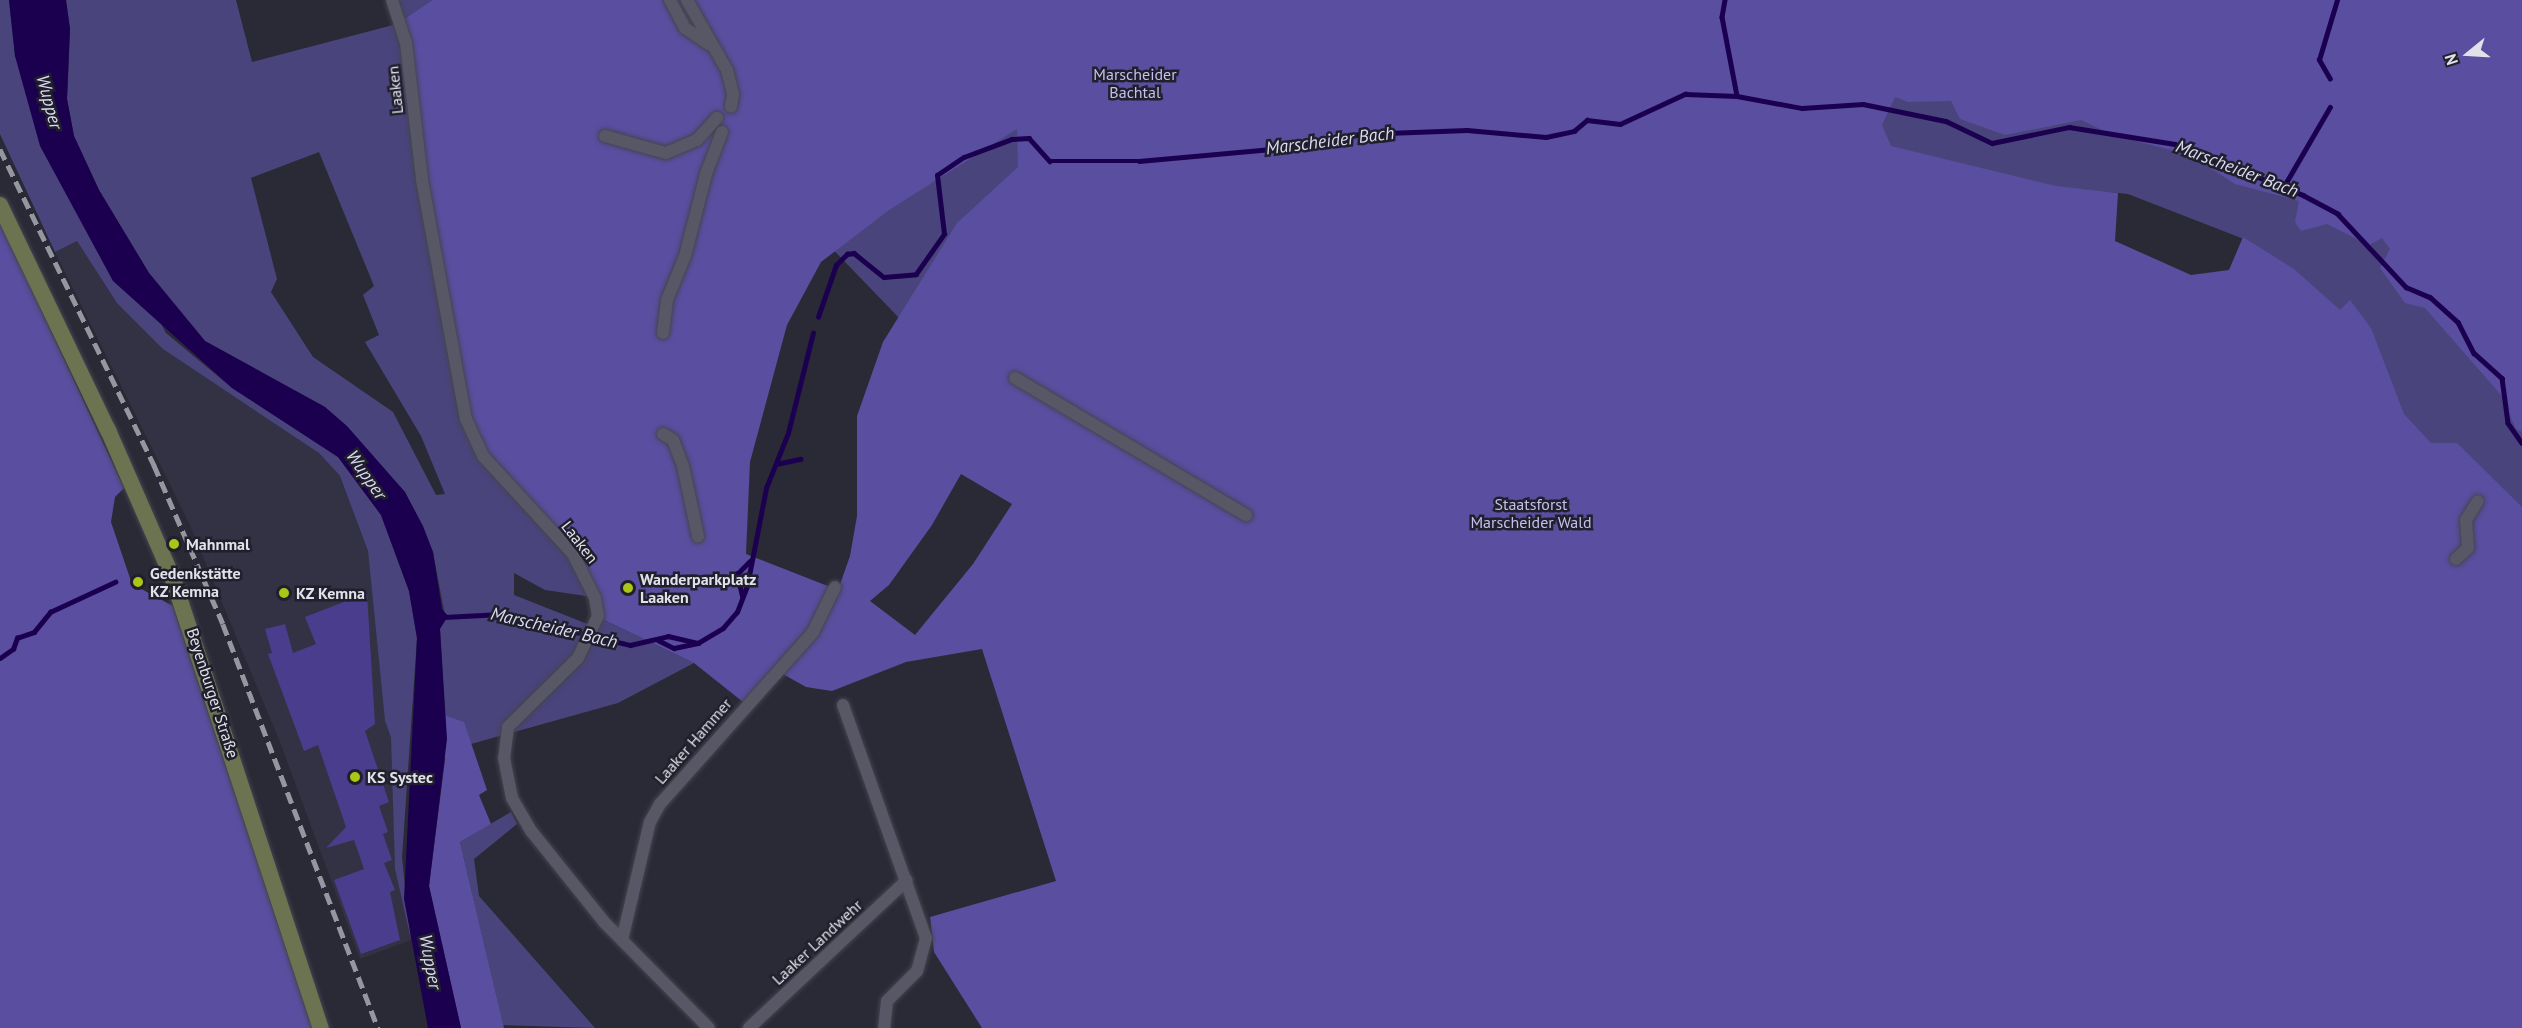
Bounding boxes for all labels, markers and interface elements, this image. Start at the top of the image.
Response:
north arrow [2438,24,2498,84]
text: N [2440,51,2462,68]
park label: Marscheider Bachtal [1093,64,1177,102]
street label: Laaken [383,65,407,115]
water label: Wupper [31,72,67,132]
water label: Marscheider Bach [1264,122,1396,160]
water label: Marscheider Bach [2173,136,2301,202]
water label: Wupper [341,446,391,504]
park label: Staatsforst Marscheider Wald [1470,494,1592,532]
street label: Laaken [558,517,602,567]
place label: Mahnmal [186,534,250,554]
marker: Mahnmal [167,537,181,551]
place label: Gedenkstätte KZ Kemna [150,563,241,601]
place label: Wanderparkplatz Laaken [640,569,756,607]
marker: Gedenkstätte KZ Kemna [131,575,145,589]
marker: Wanderparkplatz Laaken [621,581,635,595]
place label: KZ Kemna [296,583,365,603]
marker: KZ Kemna [277,586,291,600]
water label: Marscheider Bach [488,603,620,653]
street label: Beyenburger Straße [183,626,243,760]
street label: Laaker Hammer [651,694,735,788]
place label: KS Systec [367,767,433,787]
marker: KS Systec [348,770,362,784]
street label: Laaker Landwehr [768,895,866,989]
water label: Wupper [414,933,446,991]

